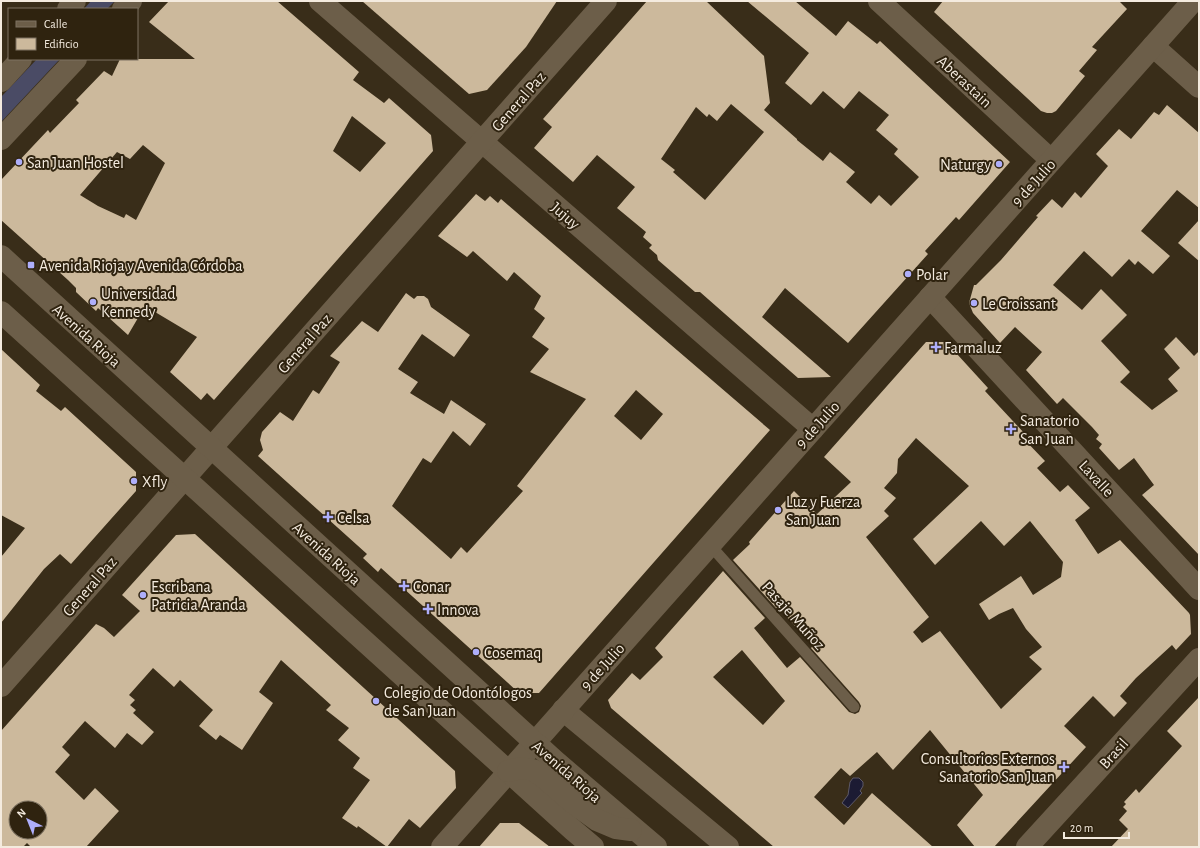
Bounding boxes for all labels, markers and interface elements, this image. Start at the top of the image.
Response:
legend [8,8,138,60]
text: Calle [44,18,67,30]
text: Edificio [44,38,79,50]
street label: Aberastain [934,53,995,111]
street label: General Paz [489,68,549,135]
place label: San Juan Hostel [27,155,124,171]
street label: 9 de Julio [1009,156,1059,209]
marker: San Juan Hostel [14,157,24,167]
place label: Naturgy [940,157,991,174]
marker: Naturgy [994,159,1004,169]
street label: Jujuy [547,199,583,233]
place label: Avenida Rioja y Avenida Córdoba [39,258,243,275]
marker: Avenida Rioja y Avenida Córdoba [26,260,36,270]
place label: Polar [916,267,949,283]
marker: Polar [903,269,913,279]
place label: Universidad Kennedy [101,286,176,321]
place label: Le Croissant [982,296,1056,312]
marker: Universidad Kennedy [88,297,98,307]
marker: Le Croissant [969,298,979,308]
street label: Avenida Rioja [49,301,123,371]
street label: General Paz [275,310,335,377]
place label: Farmaluz [944,340,1002,356]
marker: Farmaluz [931,342,941,352]
street label: 9 de Julio [793,398,843,451]
place label: Sanatorio San Juan [1020,413,1080,447]
marker: Sanatorio San Juan [1005,423,1017,435]
street label: Lavalle [1076,457,1117,500]
place label: Xfly [142,474,168,491]
marker: Xfly [129,476,139,486]
place label: Luz y Fuerza San Juan [786,494,860,528]
marker: Luz y Fuerza San Juan [773,505,783,515]
place label: Celsa [337,510,370,526]
marker: Celsa [322,511,334,523]
street label: Avenida Rioja [289,519,363,589]
street label: General Paz [60,553,120,620]
street label: Pasaje Muñoz [758,578,828,654]
place label: Escribana Patricia Aranda [151,579,246,613]
place label: Conar [413,579,450,595]
marker: Conar [398,580,410,592]
marker: Escribana Patricia Aranda [138,590,148,600]
place label: Innova [437,602,479,618]
marker: Innova [422,603,434,615]
street label: 9 de Julio [578,640,628,693]
place label: Cosemaq [484,645,542,661]
marker: Cosemaq [471,647,481,657]
place label: Colegio de Odontólogos de San Juan [384,685,532,719]
marker: Colegio de Odontólogos de San Juan [371,696,381,706]
street label: Brasil [1096,735,1131,772]
street label: Avenida Rioja [528,738,604,807]
place label: Consultorios Externos Sanatorio San Juan [921,751,1055,785]
marker: Consultorios Externos Sanatorio San Juan [1058,761,1070,773]
north arrow [8,800,48,840]
text: N [15,806,28,820]
scale bar [1064,814,1129,840]
text: 20 m [1070,822,1093,834]

